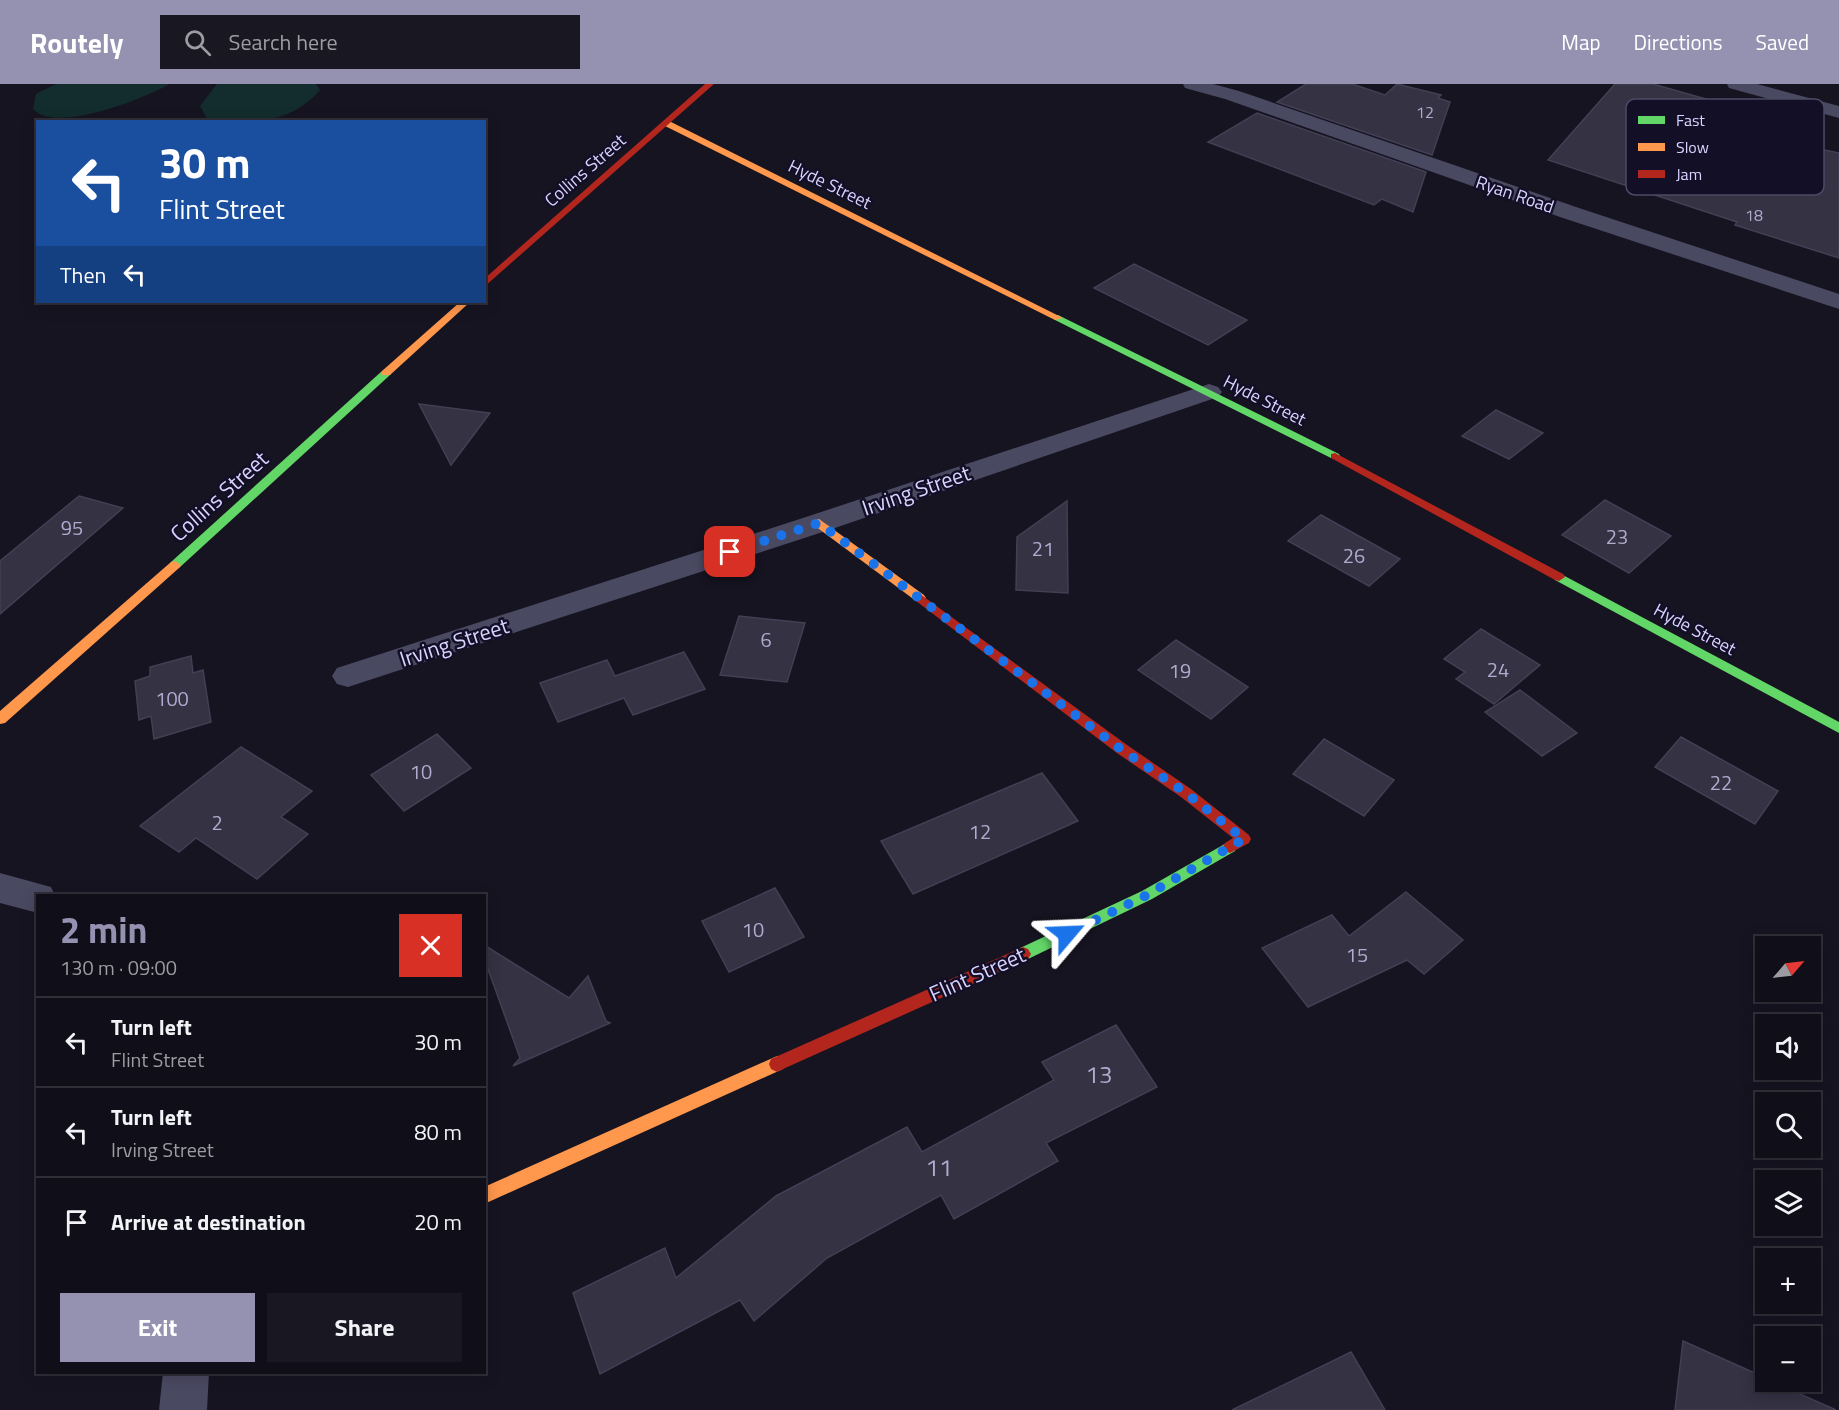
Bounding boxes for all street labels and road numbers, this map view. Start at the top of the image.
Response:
street label: Collins Street [538,127,632,213]
street label: Hyde Street [784,152,877,216]
street label: Ryan Road [1472,168,1558,220]
street label: Hyde Street [1219,368,1312,433]
street label: Collins Street [162,442,276,549]
street label: Irving Street [857,455,975,524]
street label: Hyde Street [1649,596,1742,662]
street label: Irving Street [395,608,513,676]
street label: Flint Street [923,938,1031,1010]

